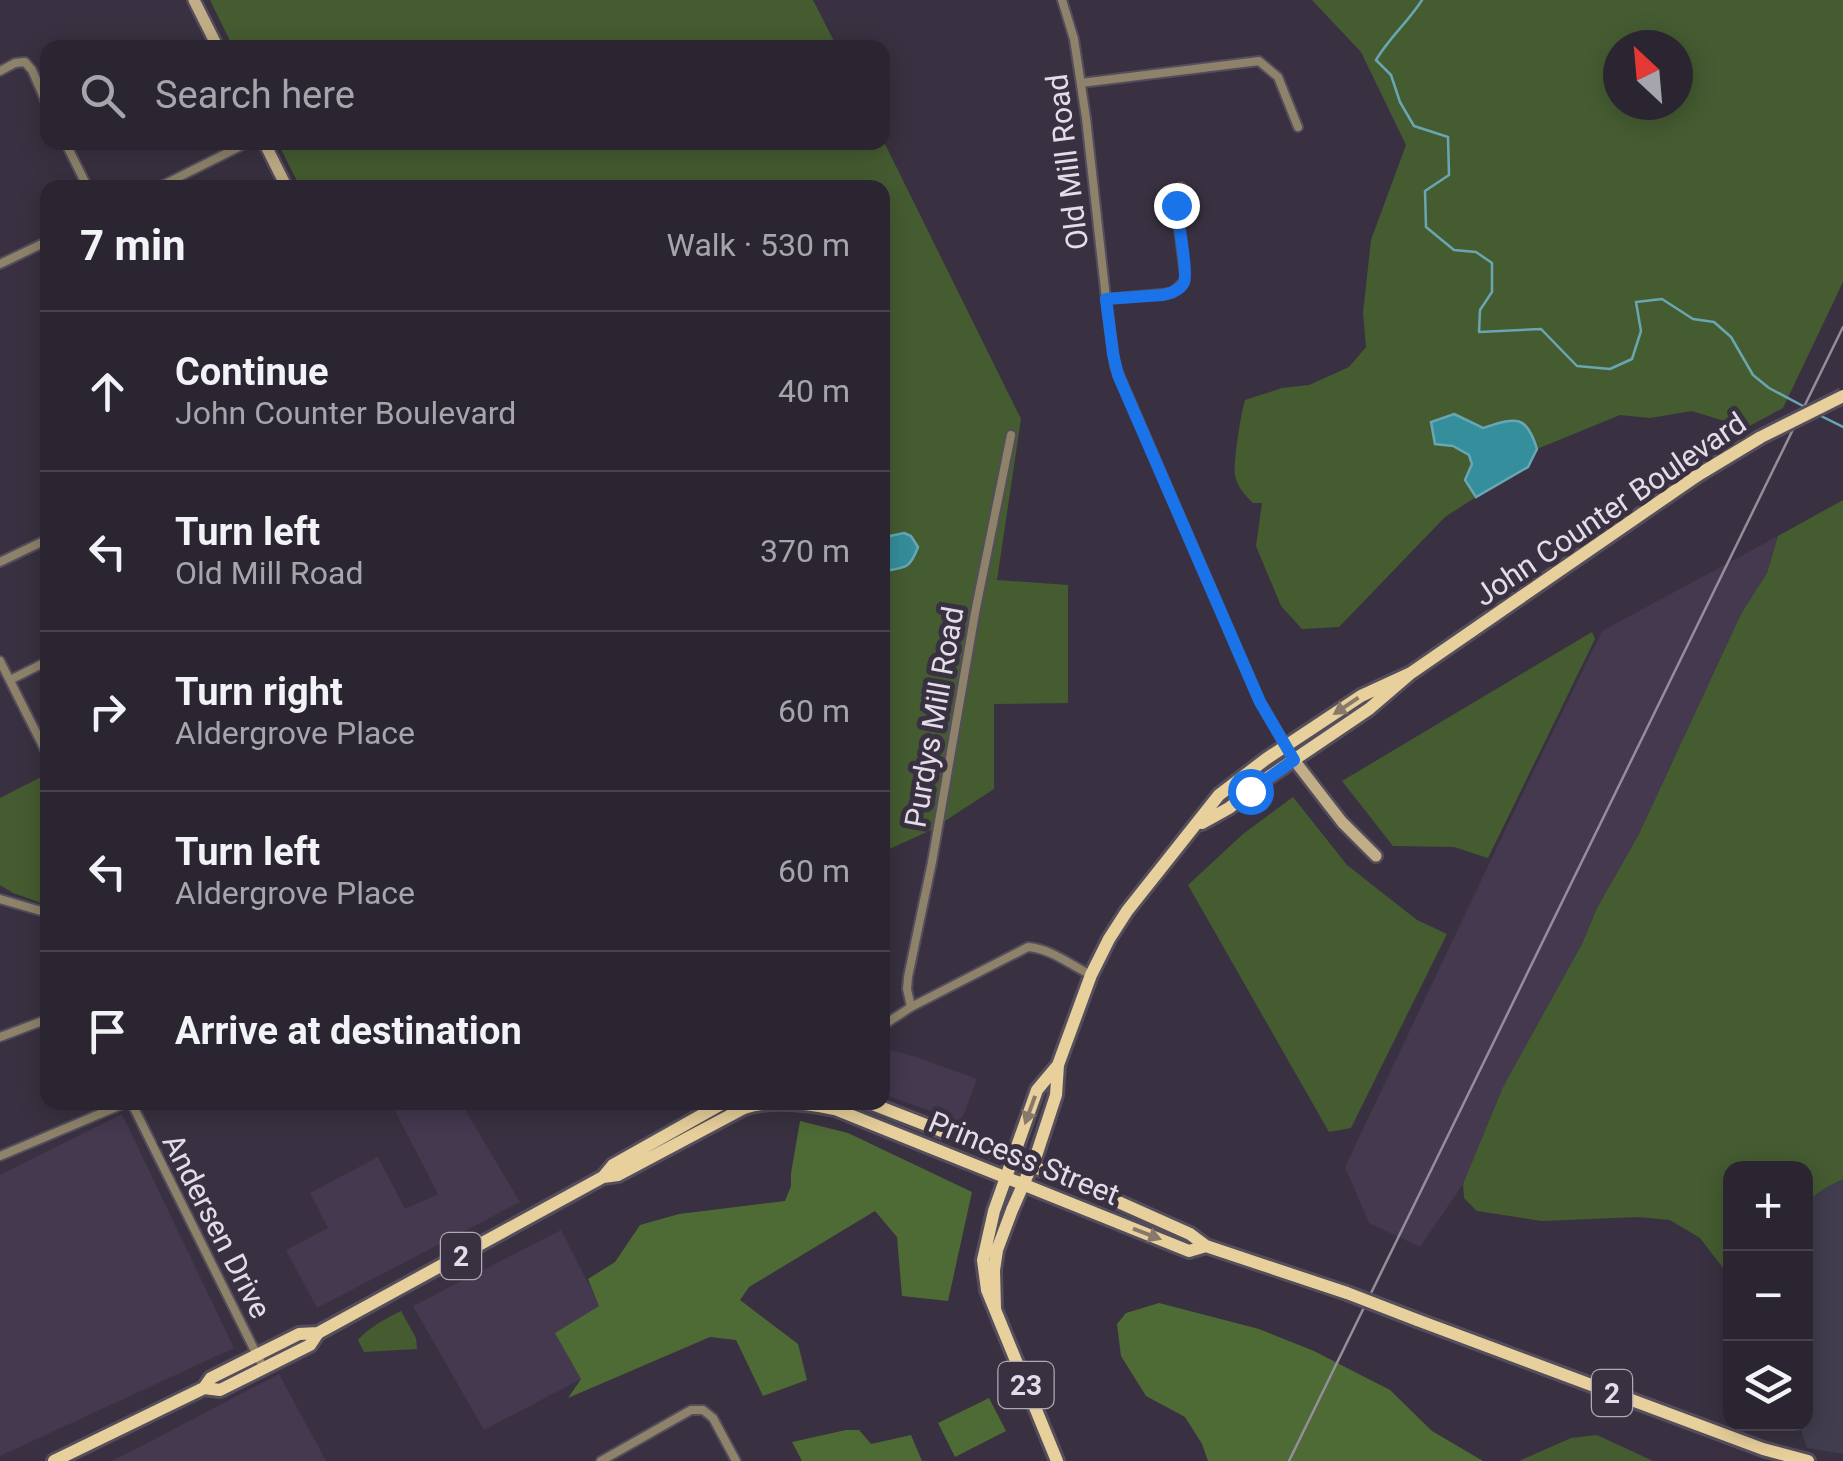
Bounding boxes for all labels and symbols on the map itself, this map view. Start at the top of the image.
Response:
north arrow [1603,30,1693,120]
street label: Old Mill Road [1039,72,1095,252]
route end [1154,183,1200,229]
street label: John Counter Boulevard [1468,405,1752,613]
street label: Purdys Mill Road [897,604,971,830]
one-way arrow [1332,696,1360,715]
route start [1228,769,1274,815]
one-way arrow [1022,1095,1037,1125]
street label: Princess Street [924,1104,1124,1212]
street label: Andersen Drive [156,1128,278,1324]
one-way arrow [1132,1227,1162,1243]
road number: 2 [441,1233,481,1279]
road number: 23 [998,1362,1054,1408]
road number: 2 [1592,1370,1632,1416]

